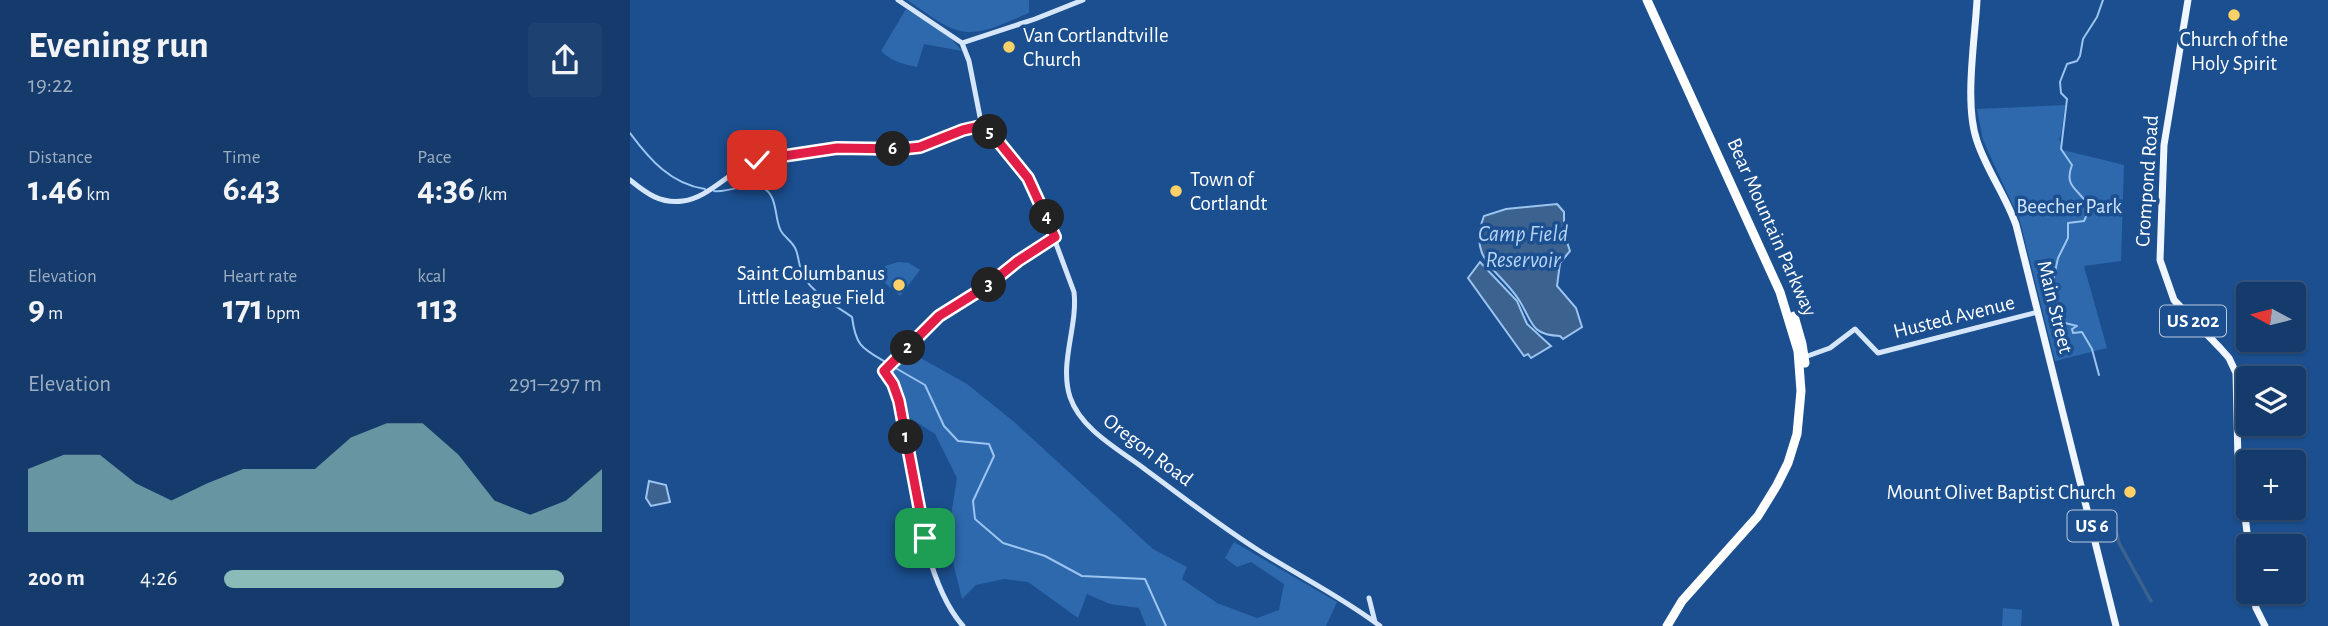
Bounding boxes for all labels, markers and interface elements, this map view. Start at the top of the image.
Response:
marker: Church of the Holy Spirit [2226,7,2242,23]
button: share [528,23,602,97]
place label: Van Cortlandtville Church [1023,25,1169,70]
text: Evening run [28,27,209,65]
place label: Church of the Holy Spirit [2180,29,2288,74]
marker: Van Cortlandtville Church [1001,39,1017,55]
text: 19:22 [28,74,73,97]
pin: 5 [972,114,1008,150]
street label: Crompond Road [2132,114,2162,248]
text: 5 [985,122,994,141]
pin [727,130,787,190]
pin: 6 [876,132,910,166]
street label: Bear Mountain Parkway [1723,135,1821,319]
text: 6 [888,139,897,158]
icon: check [738,141,776,179]
text: Distance [28,148,92,167]
text: Time [223,148,261,167]
text: Pace [417,148,452,167]
place label: Town of Cortlandt [1190,169,1267,214]
text: 1.46 [28,172,83,207]
text: 6:43 [223,172,280,207]
text: 4:36 [417,172,475,207]
marker: Town of Cortlandt [1168,183,1184,199]
text: km [83,185,110,204]
text: /km [475,185,507,204]
park label: Beecher Park [2016,196,2122,217]
pin: 4 [1030,200,1064,234]
text: 4 [1042,207,1051,226]
water label: Camp Field Reservoir [1478,223,1568,272]
street label: Main Street [2033,258,2077,356]
place label: Saint Columbanus Little League Field [737,263,885,308]
text: Elevation [28,267,97,286]
text: Heart rate [223,267,297,286]
text: kcal [417,267,446,286]
pin: 3 [972,268,1006,302]
text: 3 [984,275,993,294]
marker: Saint Columbanus Little League Field [891,277,907,293]
north arrow [2236,282,2306,352]
map controls [2236,282,2306,604]
text: 9 [28,291,45,326]
text: 171 [223,291,263,326]
text: 113 [417,291,458,326]
street label: Husted Avenue [1891,292,2017,342]
text: m [45,304,63,323]
text: bpm [263,304,301,323]
road number: US 202 [2160,306,2226,336]
pin: 2 [890,330,926,366]
text: 2 [903,338,912,357]
button: layers [2236,366,2306,436]
text: Elevation [28,373,111,396]
text: 291–297 m [509,373,602,396]
street label: Oregon Road [1099,410,1197,490]
pin: 1 [888,420,924,454]
text: 1 [902,427,909,446]
button: + [2236,450,2306,520]
place label: Mount Olivet Baptist Church [1887,482,2116,503]
marker: Mount Olivet Baptist Church [2122,484,2138,500]
pin [895,508,955,568]
road number: US 6 [2068,510,2116,541]
icon: arrive [906,519,944,557]
button: − [2236,534,2306,604]
text: 200 m [28,567,85,590]
text: 4:26 [140,567,178,590]

